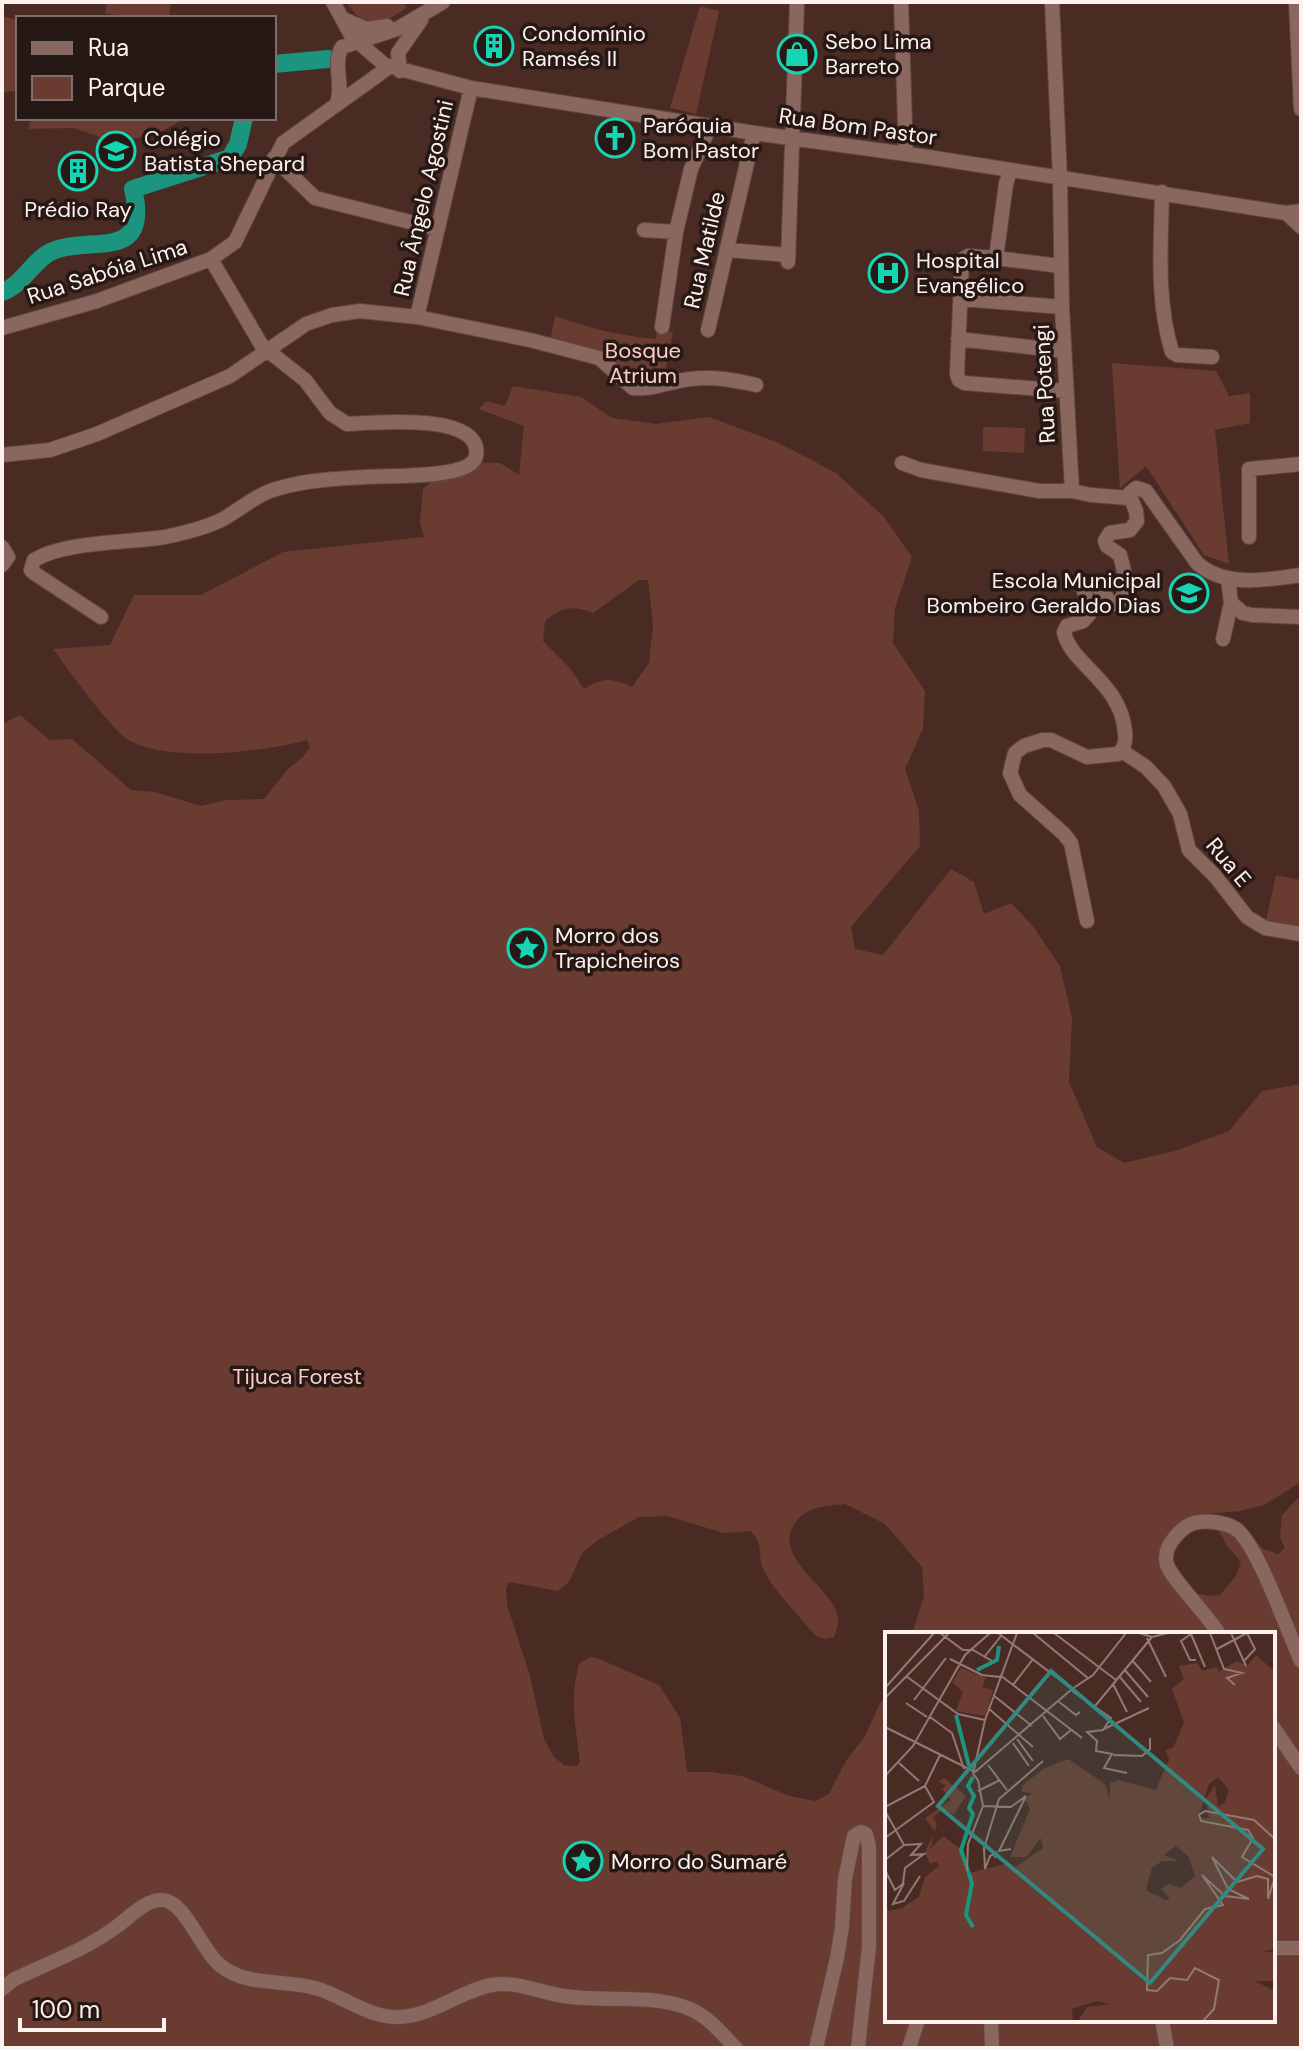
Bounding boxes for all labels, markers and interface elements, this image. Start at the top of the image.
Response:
legend [16,16,276,120]
place label: Condomínio Ramsés II [522,19,646,73]
building icon: Condomínio Ramsés II [473,25,515,67]
place label: Sebo Lima Barreto [825,27,931,81]
text: Rua [88,32,129,63]
shop icon: Sebo Lima Barreto [776,33,818,75]
text: Parque [88,72,165,103]
street label: Rua Ângelo Agostini [387,97,460,299]
street label: Rua Bom Pastor [777,101,939,152]
place label: Paróquia Bom Pastor [643,111,759,165]
church icon: Paróquia Bom Pastor [594,117,636,159]
place label: Colégio Batista Shepard [144,124,305,178]
school or university icon: Colégio Batista Shepard [95,130,137,172]
building icon: Prédio Ray [57,150,99,192]
street label: Rua Matilde [677,189,732,311]
place label: Prédio Ray [24,195,132,224]
street label: Rua Sabóia Lima [23,232,191,311]
place label: Hospital Evangélico [916,246,1024,300]
hospital icon: Hospital Evangélico [867,252,909,294]
street label: Rua Potengi [1027,324,1062,444]
park label: Bosque Atrium [605,336,681,390]
place label: Escola Municipal Bombeiro Geraldo Dias [927,566,1161,620]
school or university icon: Escola Municipal Bombeiro Geraldo Dias [1168,572,1210,614]
street label: Rua E [1200,832,1258,893]
place label: Morro dos Trapicheiros [555,921,680,975]
place icon: Morro dos Trapicheiros [506,927,548,969]
park label: Tijuca Forest [232,1362,362,1391]
inset map [885,1632,1275,2022]
place icon: Morro do Sumaré [562,1840,604,1882]
place label: Morro do Sumaré [611,1847,787,1876]
scale bar [20,1982,164,2032]
text: 100 m [32,1994,100,2025]

